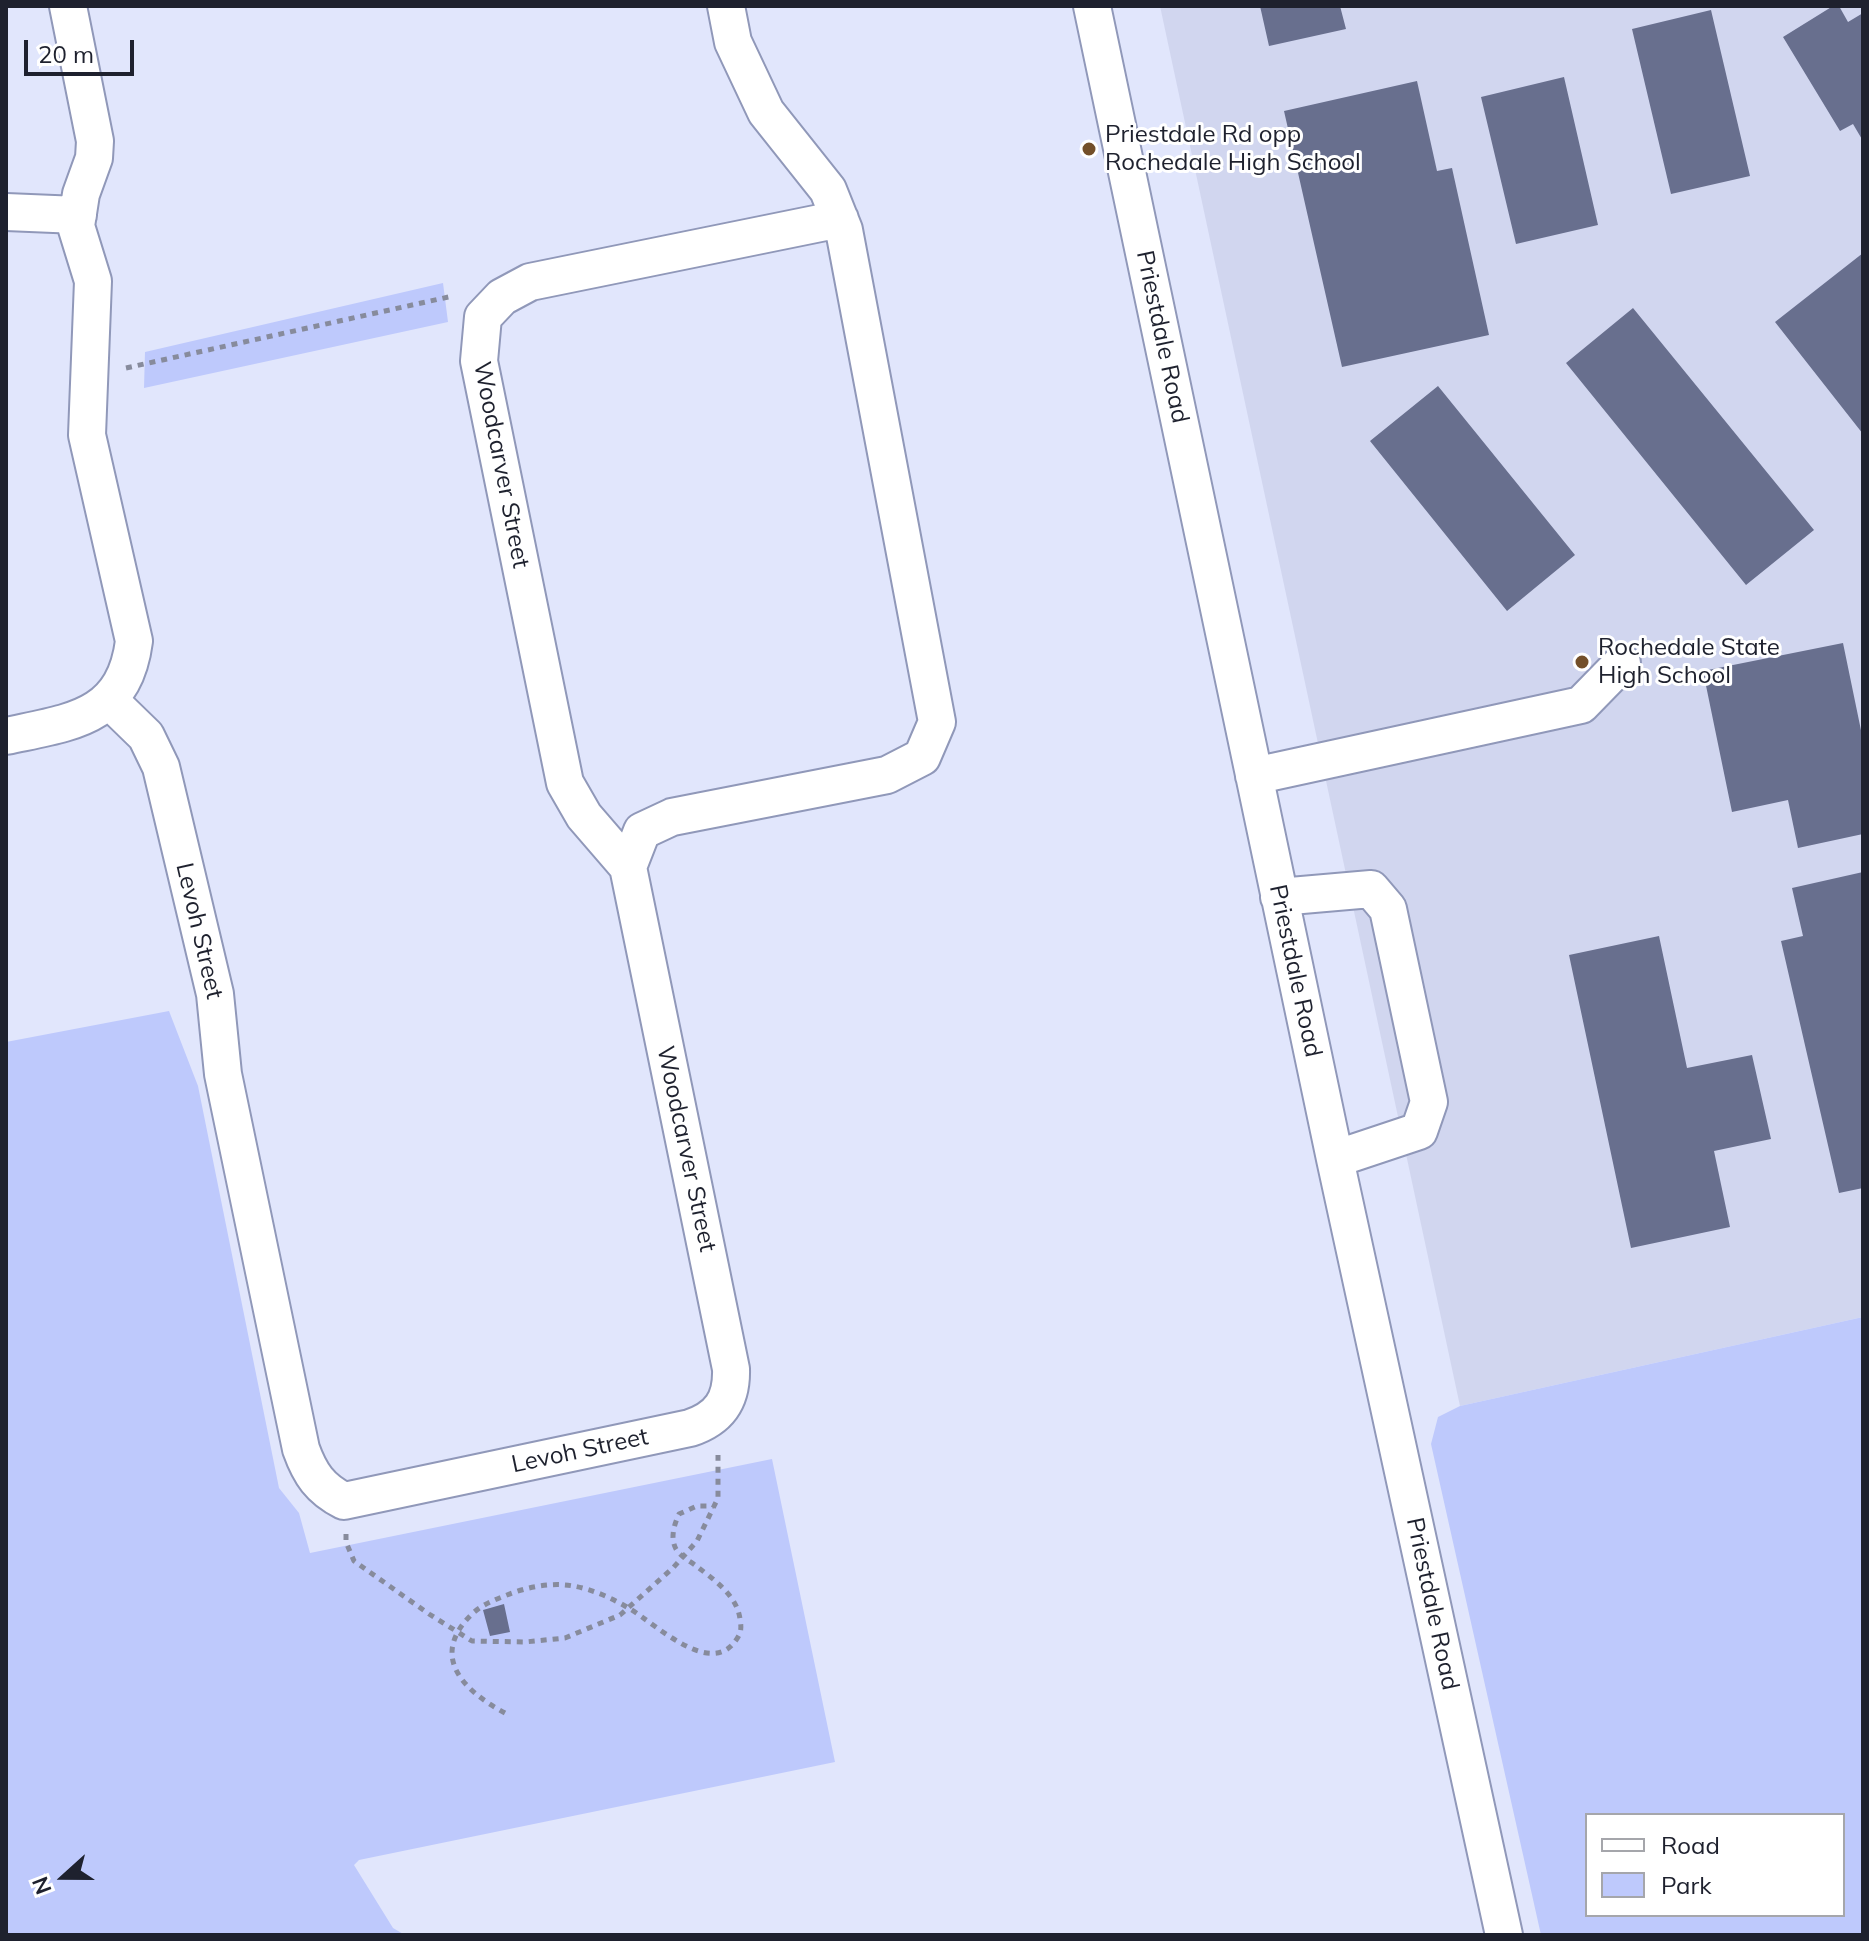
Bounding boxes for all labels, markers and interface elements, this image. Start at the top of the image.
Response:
scale bar [28,24,138,74]
text: 20 m [38,39,94,69]
place label: Priestdale Rd opp Rochedale High School [1105,121,1361,177]
marker: Priestdale Rd opp Rochedale High School [1080,140,1098,158]
street label: Priestdale Road [1130,248,1194,426]
street label: Woodcarver Street [467,359,535,571]
place label: Rochedale State High School [1598,634,1780,690]
marker: Rochedale State High School [1573,653,1591,671]
street label: Levoh Street [169,860,229,1002]
street label: Priestdale Road [1263,882,1327,1060]
street label: Woodcarver Street [650,1043,722,1255]
street label: Levoh Street [509,1422,651,1480]
street label: Priestdale Road [1400,1515,1464,1693]
legend [1585,1813,1845,1917]
text: Road [1661,1830,1720,1860]
north arrow [24,1837,104,1917]
text: Park [1661,1870,1712,1900]
text: N [26,1873,58,1898]

